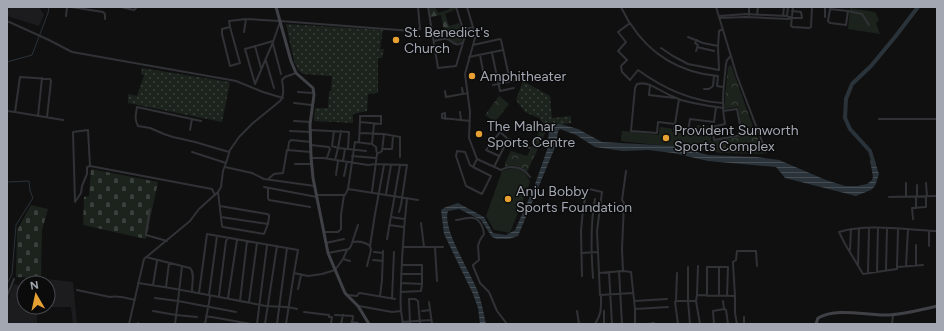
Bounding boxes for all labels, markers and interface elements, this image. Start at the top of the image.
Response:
place label: St. Benedict's Church [404,24,490,57]
marker: St. Benedict's Church [391,35,401,45]
place label: Amphitheater [480,68,567,85]
marker: Amphitheater [467,71,477,81]
place label: The Malhar Sports Centre [487,118,576,151]
place label: Provident Sunworth Sports Complex [674,122,799,155]
marker: The Malhar Sports Centre [474,129,484,139]
marker: Provident Sunworth Sports Complex [661,133,671,143]
place label: Anju Bobby Sports Foundation [516,183,632,216]
marker: Anju Bobby Sports Foundation [503,194,513,204]
north arrow [16,275,56,315]
text: N [29,279,40,293]

